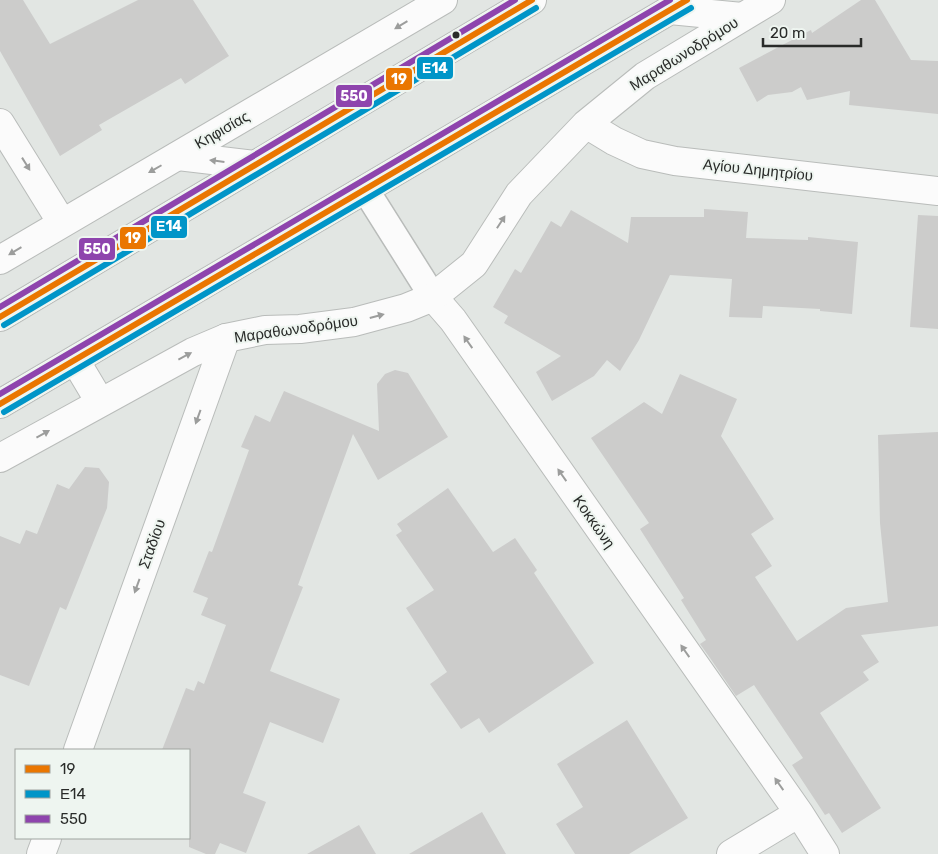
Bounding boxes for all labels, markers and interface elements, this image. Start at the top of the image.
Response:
street label: Μαραθωνοδρόμου [626,13,742,95]
scale bar [763,15,860,47]
one-way arrow [394,20,407,29]
text: 20 m [770,24,805,42]
unlabelled marker [451,30,461,40]
line badge: Ε14 [416,56,454,80]
text: Ε14 [422,60,448,77]
line badge: 19 [385,67,413,91]
text: 19 [391,71,407,88]
line badge: 550 [335,84,373,108]
text: 550 [340,88,368,105]
street label: Κηφισίας [192,107,252,153]
street label: Αγίου Δημητρίου [702,155,814,185]
one-way arrow [208,156,224,164]
one-way arrow [21,157,30,171]
one-way arrow [148,165,161,174]
line badge: Ε14 [150,215,188,239]
one-way arrow [496,215,506,228]
text: Ε14 [156,218,182,235]
line badge: 19 [119,226,147,250]
text: 19 [125,230,141,247]
line badge: 550 [78,237,116,261]
text: 550 [83,241,111,258]
one-way arrow [8,247,21,256]
street label: Μαραθωνοδρόμου [233,311,359,347]
one-way arrow [369,312,384,320]
one-way arrow [463,336,473,349]
one-way arrow [178,352,192,360]
one-way arrow [194,410,202,425]
one-way arrow [36,430,49,439]
one-way arrow [557,469,567,482]
street label: Κοκκώνη [569,492,619,552]
street label: Σταδίου [135,517,169,571]
one-way arrow [133,579,140,594]
one-way arrow [680,645,690,658]
legend [15,749,190,839]
text: 19 [60,760,75,778]
one-way arrow [774,777,784,791]
text: Ε14 [60,785,86,803]
text: 550 [60,810,87,828]

